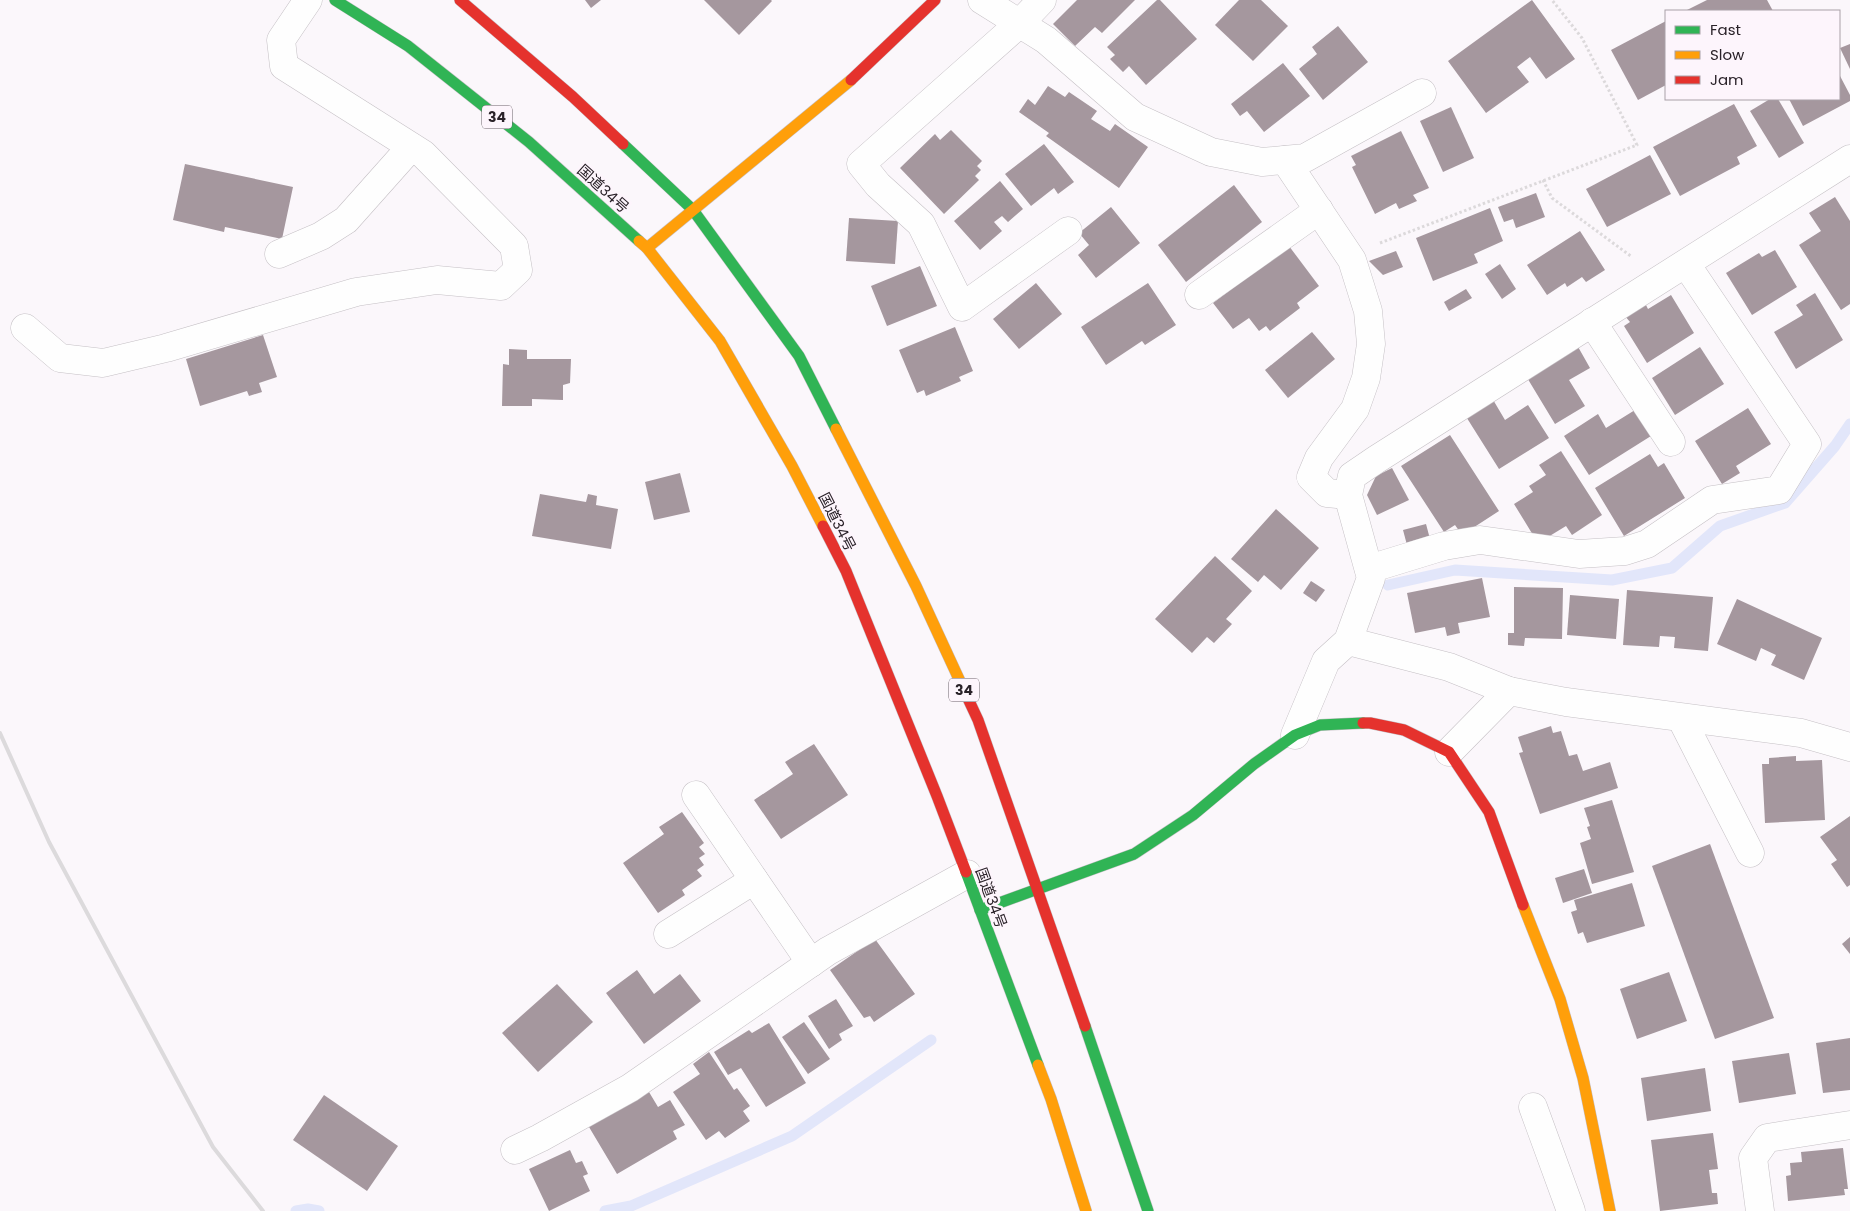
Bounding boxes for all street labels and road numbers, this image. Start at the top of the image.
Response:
road number: 34 [482,105,512,128]
street label: 国道34号 [573,160,634,218]
street label: 国道34号 [814,489,861,555]
road number: 34 [949,678,979,702]
street label: 国道34号 [971,865,1012,931]

